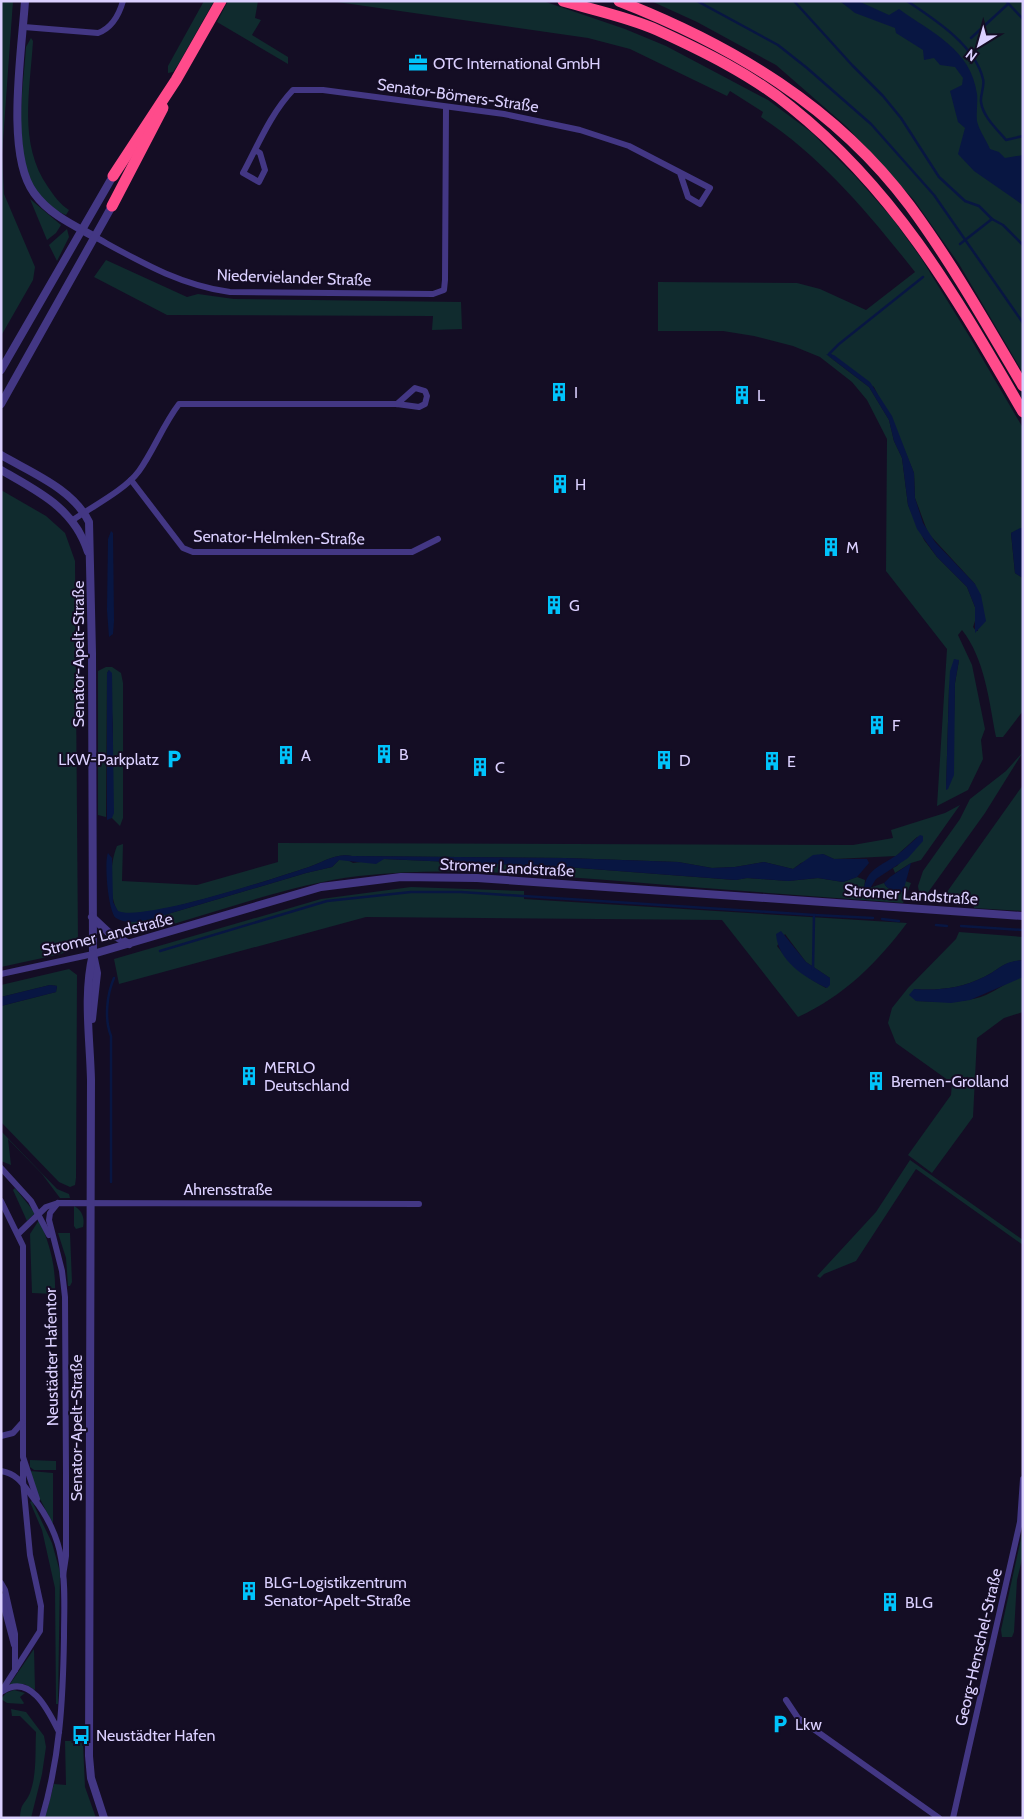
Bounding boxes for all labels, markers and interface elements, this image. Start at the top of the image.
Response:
north arrow [954,20,1004,70]
text: N [962,45,981,66]
office icon: OTC International GmbH [407,52,429,74]
place label: OTC International GmbH [433,54,600,73]
street label: Senator-Bömers-Straße [376,75,540,116]
street label: Niedervielander Straße [216,265,372,290]
building icon: I [548,381,570,403]
place label: I [574,383,578,402]
building icon: L [731,384,753,406]
place label: L [757,386,765,405]
building icon: H [549,473,571,495]
place label: H [575,475,586,494]
street label: Senator-Helmken-Straße [193,527,365,548]
building icon: M [820,536,842,558]
place label: M [846,538,859,557]
street label: Senator-Apelt-Straße [69,581,88,727]
building icon: G [543,594,565,616]
place label: G [569,596,580,615]
building icon: F [866,714,888,736]
place label: F [892,716,901,735]
building icon: B [373,743,395,765]
building icon: A [275,744,297,766]
place label: B [399,745,409,764]
place label: A [301,746,311,765]
parking icon: LKW-Parkplatz [163,748,185,770]
building icon: D [653,749,675,771]
place label: LKW-Parkplatz [58,750,159,769]
building icon: E [761,750,783,772]
place label: D [679,751,691,770]
place label: E [787,752,796,771]
building icon: C [469,756,491,778]
place label: C [495,758,505,777]
street label: Stromer Landstraße [439,854,575,881]
street label: Stromer Landstraße [843,880,979,909]
street label: Stromer Landstraße [40,909,175,960]
place label: MERLO Deutschland [264,1058,349,1095]
building icon: MERLO Deutschland [238,1065,260,1087]
building icon: Bremen-Grolland [865,1070,887,1092]
place label: Bremen-Grolland [891,1072,1009,1091]
street label: Ahrensstraße [183,1180,273,1199]
street label: Neustädter Hafentor [41,1287,62,1426]
street label: Senator-Apelt-Straße [67,1355,86,1501]
street label: Georg-Henschel-Straße [951,1566,1006,1728]
place label: BLG-Logistikzentrum Senator-Apelt-Straße [264,1573,411,1610]
building icon: BLG-Logistikzentrum Senator-Apelt-Straße [238,1580,260,1602]
building icon: BLG [879,1591,901,1613]
place label: BLG [905,1593,933,1612]
parking icon: Lkw [769,1713,791,1735]
place label: Lkw [795,1715,822,1734]
bus stop icon: Neustädter Hafen [70,1724,92,1746]
place label: Neustädter Hafen [96,1726,215,1745]

